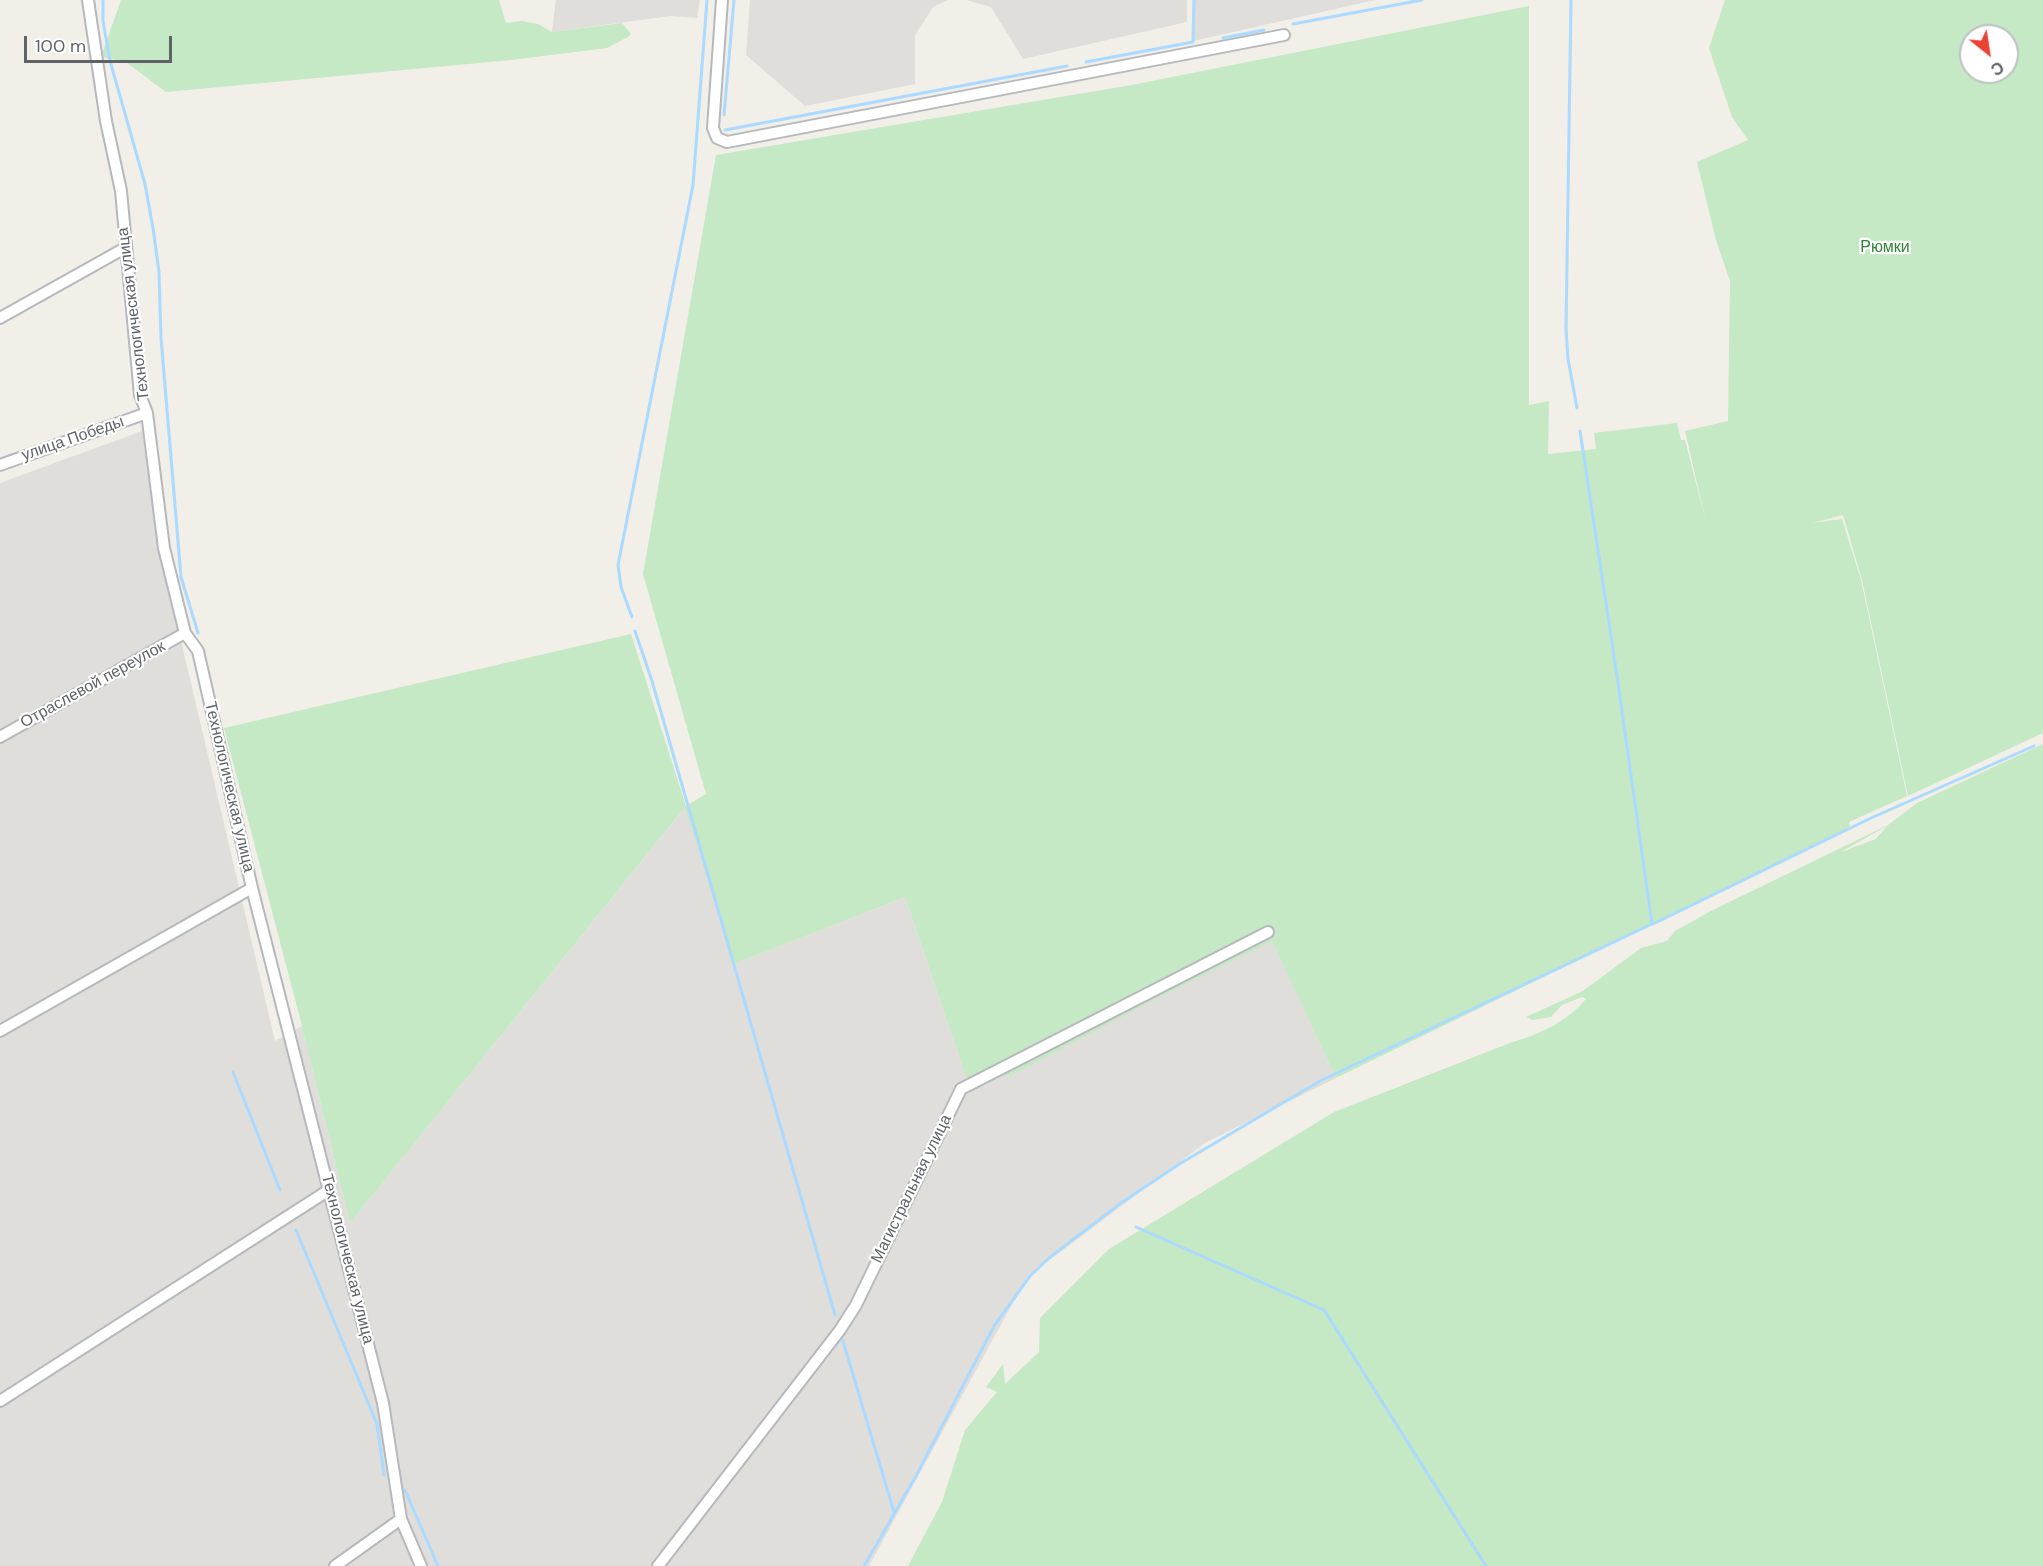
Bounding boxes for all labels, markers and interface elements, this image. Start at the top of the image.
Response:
scale bar [27,24,176,62]
north arrow [1959,24,2019,84]
text: 100 m [35,34,86,58]
text: С [1987,56,2008,80]
street label: Технологическая улица [114,226,154,402]
park label: Рюмки [1860,238,1910,258]
street label: улица Победы [19,413,127,465]
street label: Отраслевой переулок [17,637,169,733]
street label: Технологическая улица [200,700,258,874]
street label: Магистральная улица [868,1112,956,1266]
street label: Технологическая улица [317,1172,377,1346]

